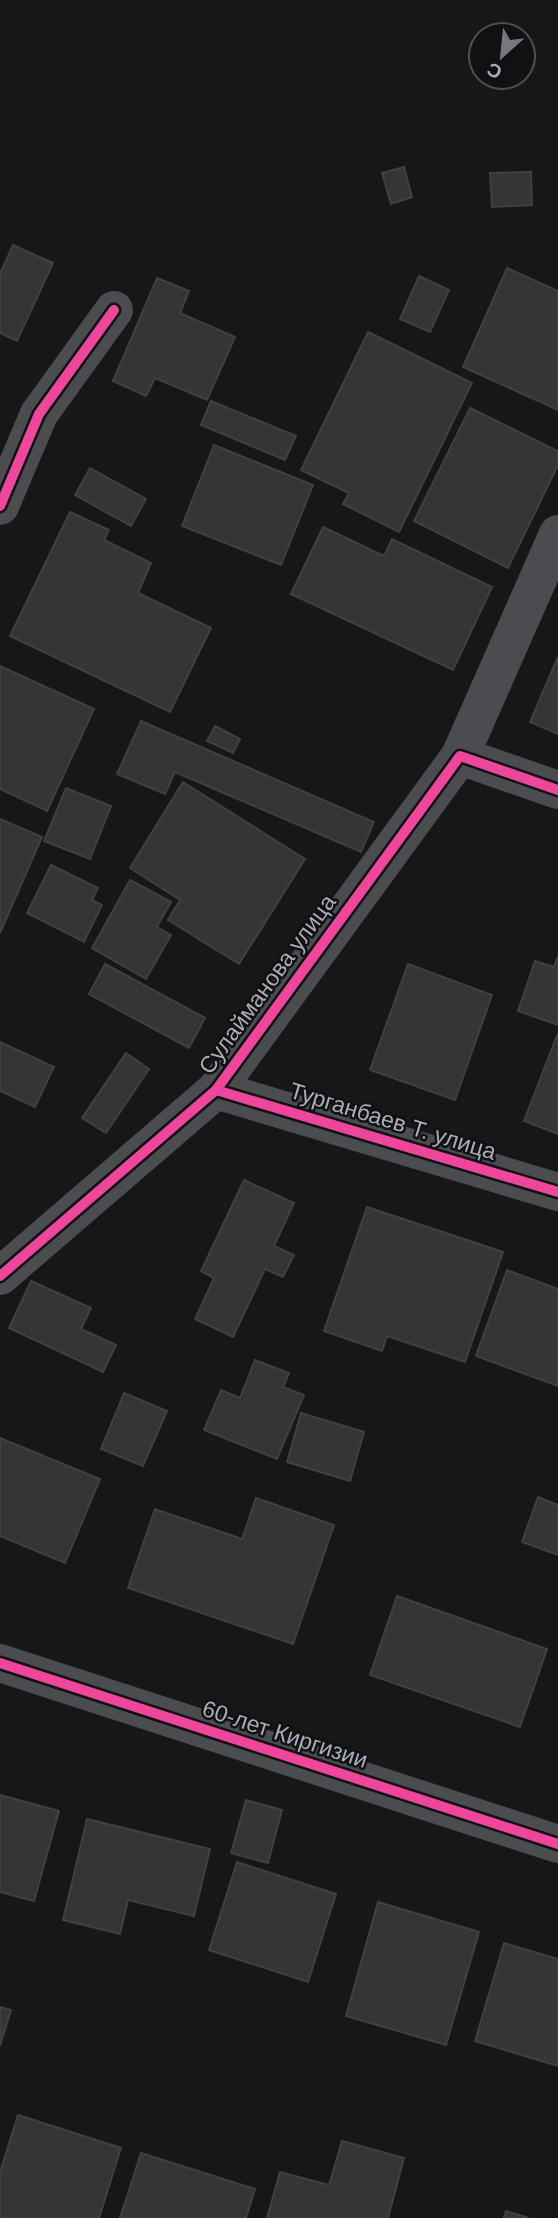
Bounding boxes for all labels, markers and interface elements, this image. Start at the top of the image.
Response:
north arrow [467,21,537,91]
text: С [483,58,505,83]
street label: Сулайманова улица [193,889,341,1079]
street label: Турганбаев Т. улица [287,1077,500,1165]
street label: 60-лет Киргизии [199,1695,371,1773]

